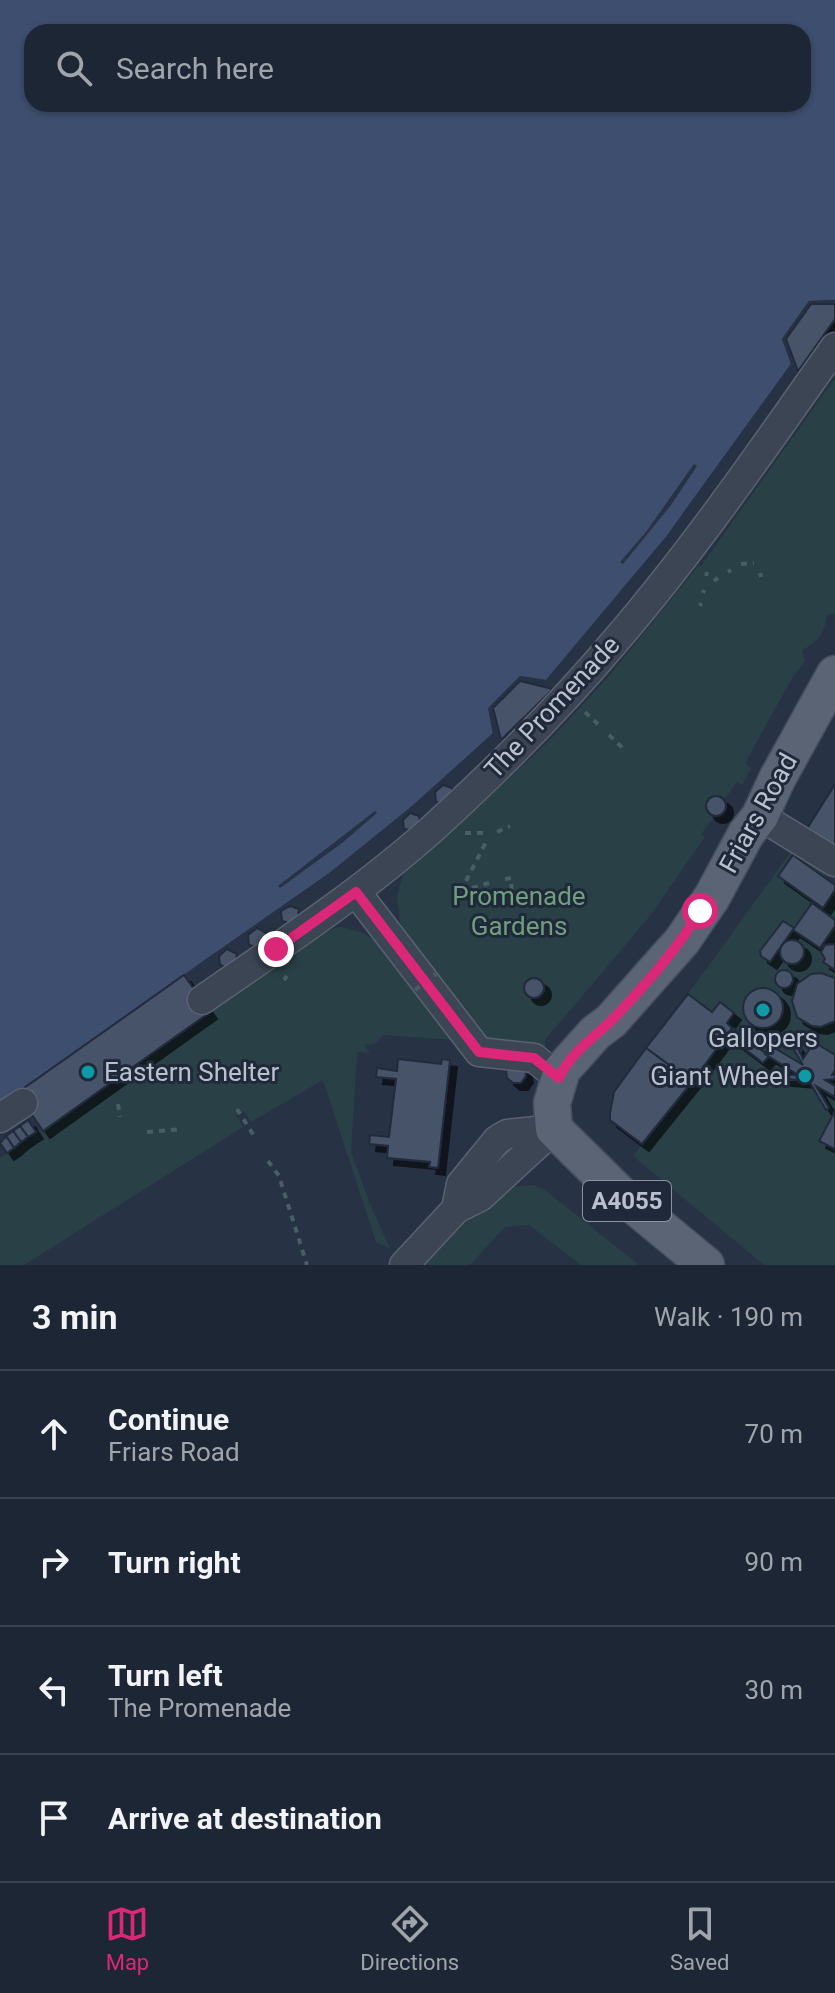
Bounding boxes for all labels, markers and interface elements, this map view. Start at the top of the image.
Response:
search box [24,24,811,112]
icon: search [52,46,96,90]
text: Search here [116,51,274,86]
street label: The Promenade [478,630,626,784]
street label: Friars Road [713,748,803,878]
park label: Promenade Gardens [452,881,586,941]
route start [682,893,718,929]
route end [258,931,294,967]
marker: Gallopers [754,1001,772,1019]
place label: Gallopers [708,1023,818,1053]
place label: Eastern Shelter [104,1057,279,1087]
place label: Giant Wheel [650,1061,789,1091]
marker: Eastern Shelter [79,1063,97,1081]
marker: Giant Wheel [796,1067,814,1085]
road number: A4055 [583,1181,671,1221]
text: 3 min [32,1297,117,1337]
text: Walk · 190 m [654,1302,803,1332]
text: Continue [108,1402,229,1437]
icon: ahead [32,1412,76,1456]
text: 70 m [745,1419,803,1449]
text: Friars Road [108,1437,240,1467]
icon: right [32,1540,76,1584]
text: Turn right [108,1545,241,1580]
text: 90 m [745,1547,803,1577]
text: Turn left [108,1658,223,1693]
icon: left [32,1668,76,1712]
text: 30 m [745,1675,803,1705]
text: The Promenade [108,1693,291,1723]
icon: arrive [32,1796,76,1840]
text: Arrive at destination [108,1801,382,1836]
tab: Map [105,1902,149,1975]
tab: Directions [360,1902,459,1975]
tab: Saved [670,1902,730,1975]

